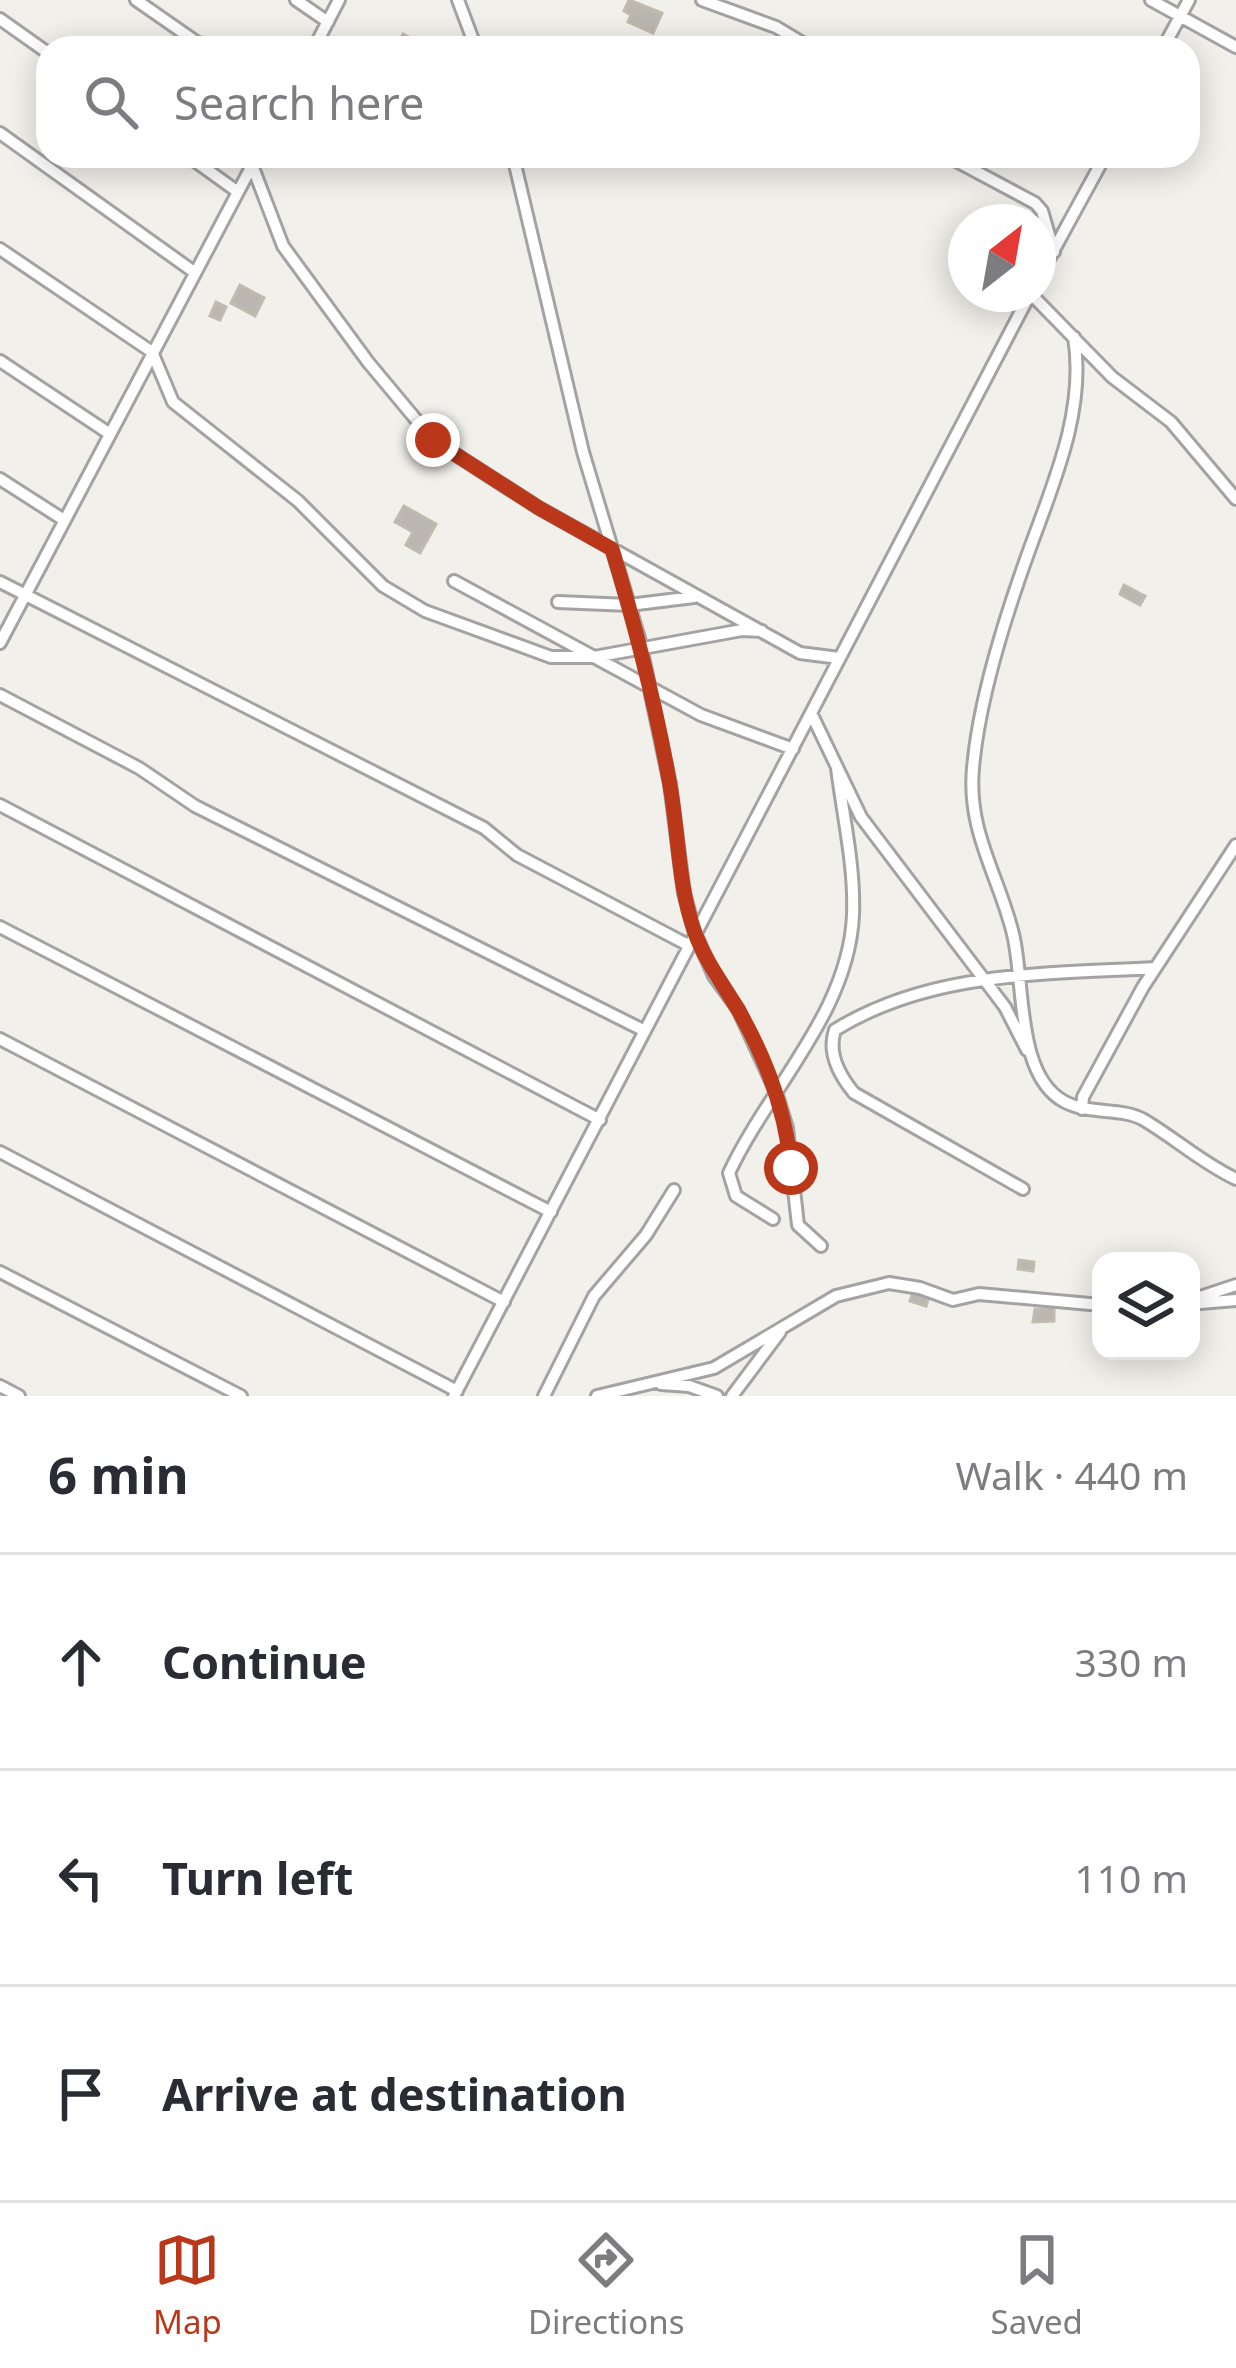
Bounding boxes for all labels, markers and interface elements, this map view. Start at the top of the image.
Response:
search box [36,36,1200,168]
icon: search [78,69,144,135]
text: Search here [174,72,424,133]
north arrow [948,204,1056,312]
route end [406,413,460,467]
route start [764,1141,818,1195]
map controls [1092,1252,1200,1360]
button: layers [1092,1252,1200,1360]
text: 6 min [48,1439,189,1509]
text: Walk · 440 m [955,1448,1188,1501]
icon: ahead [48,1629,114,1695]
text: Continue [162,1631,367,1692]
text: 330 m [1074,1635,1188,1688]
icon: left [48,1845,114,1911]
text: Turn left [162,1847,353,1908]
text: 110 m [1074,1851,1188,1904]
icon: arrive [48,2061,114,2127]
text: Arrive at destination [162,2063,627,2124]
tab: Map [153,2227,222,2344]
tab: Directions [528,2227,685,2344]
tab: Saved [991,2227,1083,2344]

